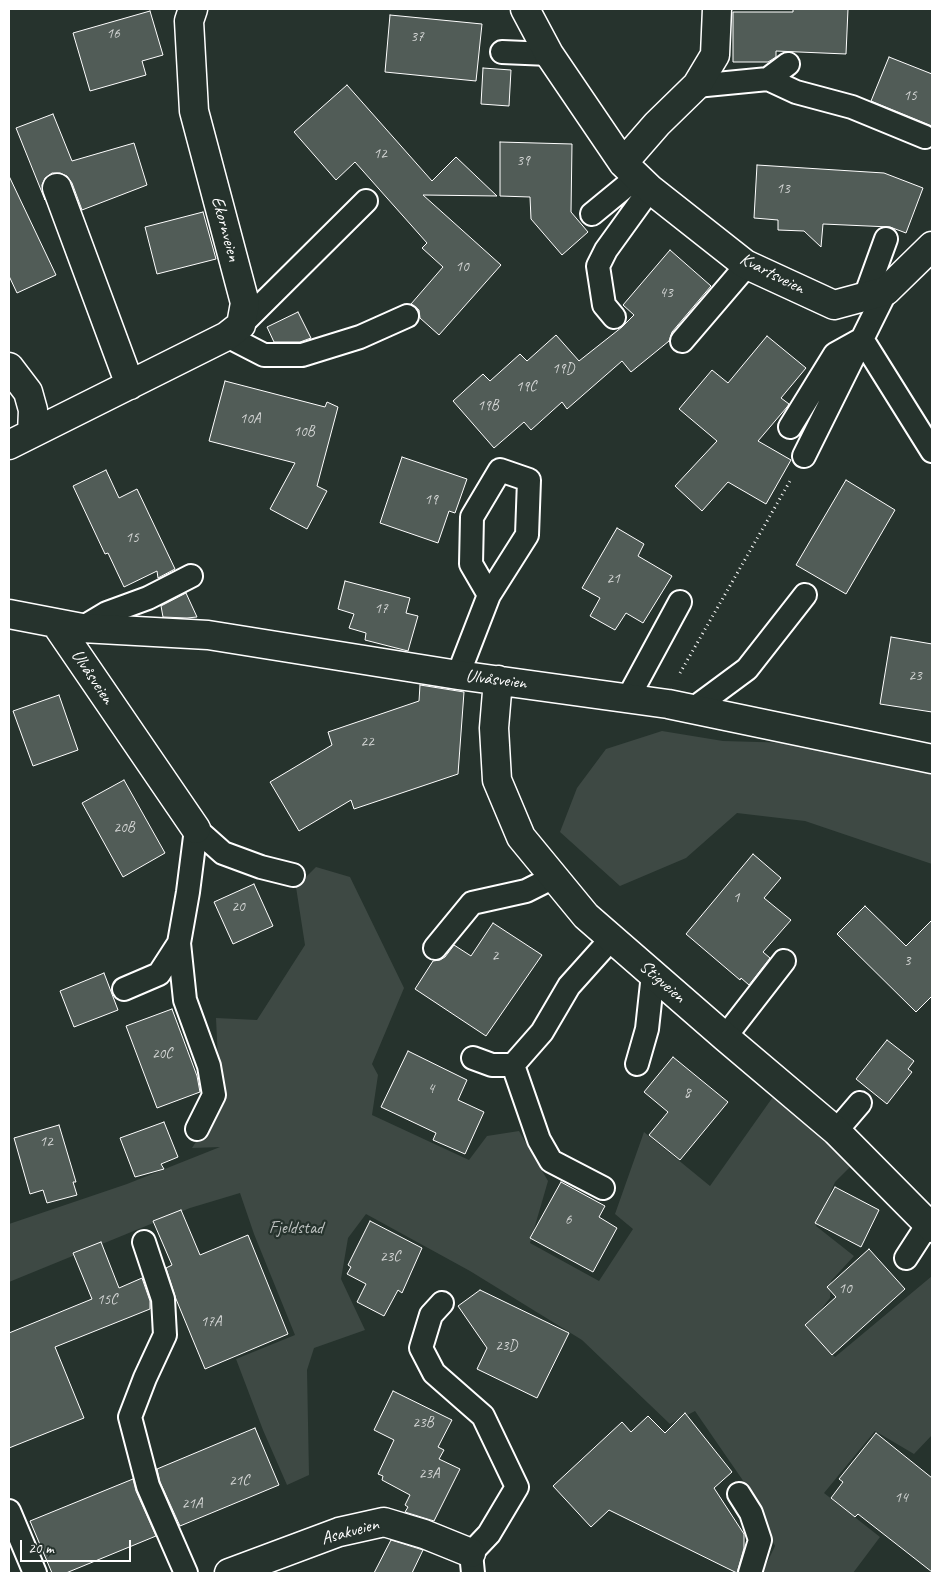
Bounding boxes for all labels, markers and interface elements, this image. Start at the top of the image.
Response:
house number: 16 [106,25,120,43]
house number: 37 [410,28,424,46]
house number: 15 [903,87,917,105]
house number: 12 [373,145,387,163]
house number: 39 [516,152,530,170]
house number: 13 [776,180,790,198]
street label: Ekornveien [206,194,244,264]
street label: Kvartsveien [736,249,808,299]
house number: 10 [455,258,469,276]
house number: 43 [659,284,673,302]
house number: 19D [552,360,574,378]
house number: 19C [516,378,536,396]
house number: 19B [477,397,499,415]
house number: 10A [239,410,261,428]
house number: 10B [293,423,315,441]
house number: 19 [424,491,438,509]
house number: 15 [125,529,139,547]
house number: 21 [606,570,620,588]
house number: 17 [374,600,388,618]
street label: Ulvåsveien [66,646,118,708]
street label: Ulvåsveien [464,666,528,694]
house number: 23 [908,667,922,685]
house number: 22 [360,733,374,751]
house number: 20B [113,819,135,837]
house number: 1 [733,889,739,907]
house number: 20 [231,898,245,916]
house number: 2 [492,947,498,965]
house number: 3 [904,952,910,970]
street label: Stigveien [635,956,689,1008]
house number: 20C [152,1045,172,1063]
house number: 4 [428,1080,434,1098]
house number: 8 [684,1084,690,1102]
house number: 12 [39,1133,53,1151]
house number: 6 [565,1211,571,1229]
park label: Fjeldstad [269,1217,323,1239]
house number: 23C [380,1248,400,1266]
house number: 10 [838,1280,852,1298]
house number: 15C [97,1291,117,1309]
house number: 17A [200,1313,222,1331]
house number: 23D [495,1337,517,1355]
house number: 23B [412,1414,434,1432]
house number: 23A [418,1465,440,1483]
house number: 21C [229,1472,249,1490]
house number: 14 [894,1489,908,1507]
house number: 21A [181,1495,203,1513]
street label: Asakveien [319,1514,381,1550]
scale bar [22,1530,134,1562]
text: 20 m [28,1539,54,1558]

